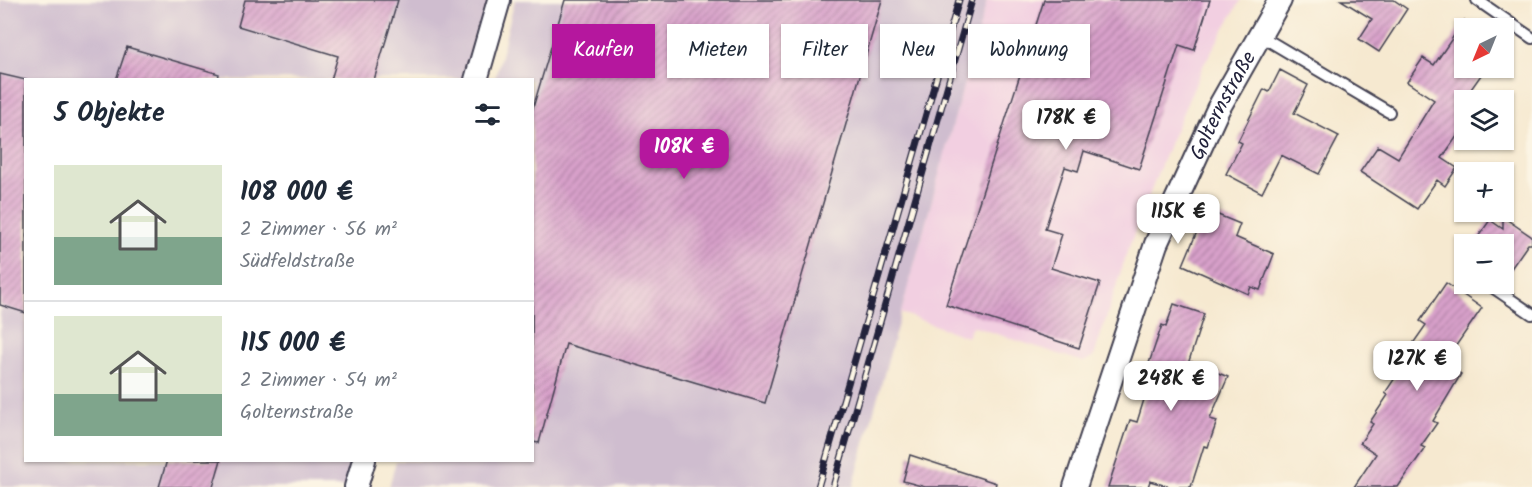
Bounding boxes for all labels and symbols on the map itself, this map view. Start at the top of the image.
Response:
north arrow [1454,18,1514,78]
street label: Golternstraße [1182,45,1266,166]
pin: 178K € [1017,100,1115,151]
pin: 108K € [635,129,733,180]
pin: 115K € [1129,194,1227,245]
pin: 127K € [1368,341,1466,392]
pin: 248K € [1122,361,1220,412]

